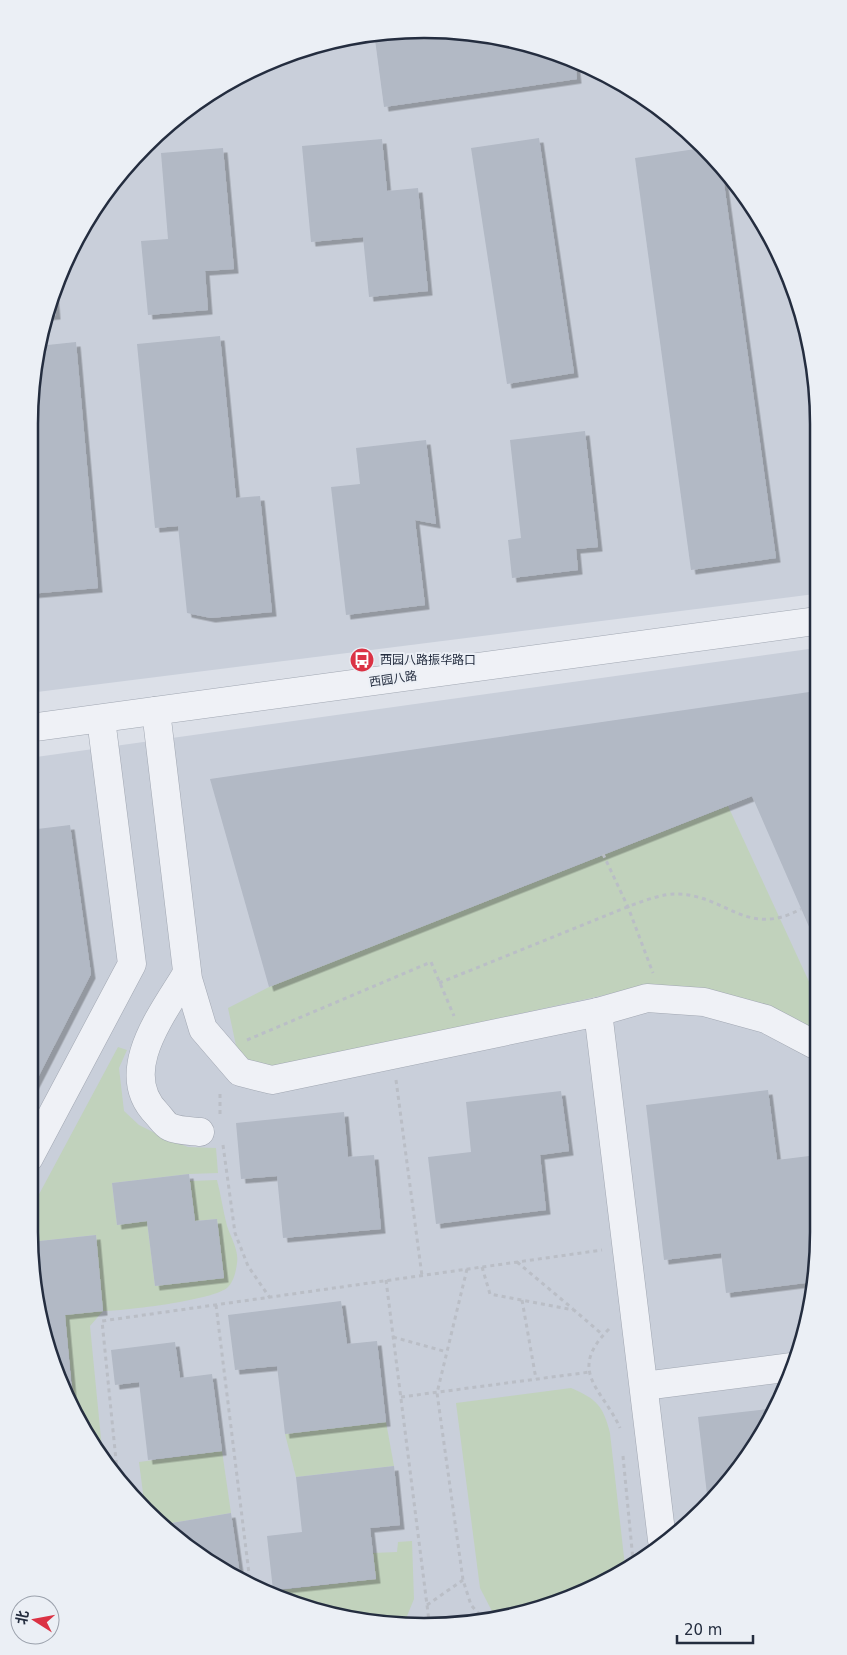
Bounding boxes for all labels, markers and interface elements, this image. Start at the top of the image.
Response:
bus stop icon: 西园八路振华路口 [349,647,375,673]
place label: 西园八路振华路口 [380,653,476,667]
street label: 西园八路 [368,669,418,689]
north arrow [10,1595,60,1645]
text: 北 [13,1609,31,1626]
scale bar [677,1612,753,1644]
text: 20 m [684,1621,722,1639]

